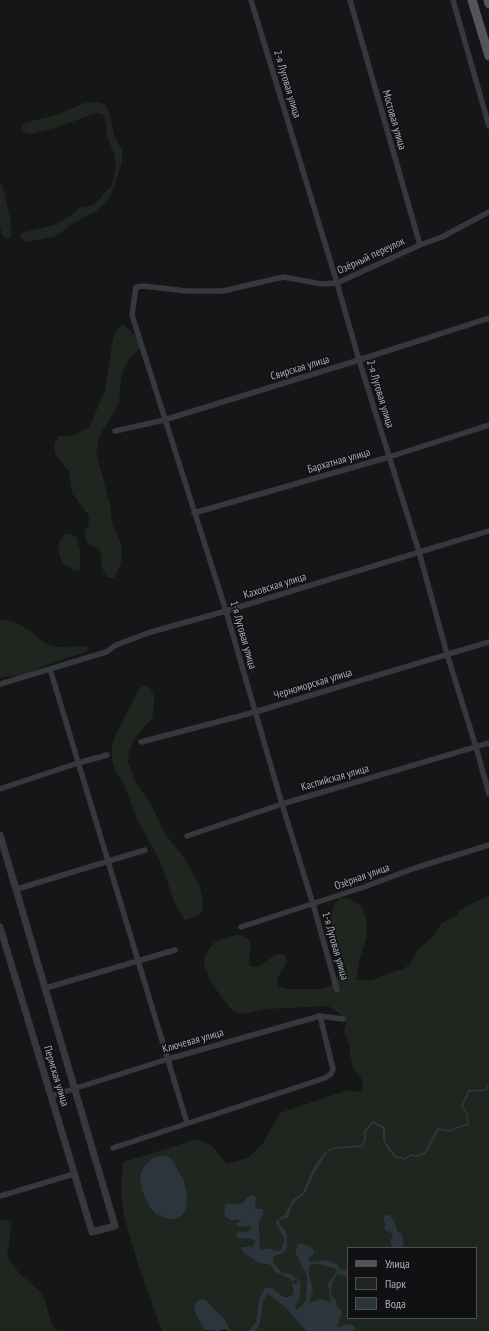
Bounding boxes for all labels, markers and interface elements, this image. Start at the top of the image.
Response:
street label: 2-я Луговая улица [270,48,304,120]
street label: Мостовая улица [379,89,409,151]
street label: Озёрный переулок [335,235,407,277]
street label: Свирская улица [269,353,331,383]
street label: 2-я Луговая улица [363,358,397,430]
street label: Бархатная улица [306,446,372,476]
street label: Каховская улица [242,570,308,602]
street label: 1-я Луговая улица [227,599,259,671]
street label: Черноморская улица [272,666,354,702]
street label: Каспийская улица [300,762,370,794]
street label: Озёрная улица [333,861,391,893]
street label: 1-я Луговая улица [319,910,351,982]
street label: Ключевая улица [161,1026,225,1056]
street label: Пермская улица [41,1044,71,1108]
legend [347,1247,477,1319]
text: Улица [385,1256,410,1271]
text: Парк [385,1276,406,1291]
text: Вода [385,1296,406,1311]

